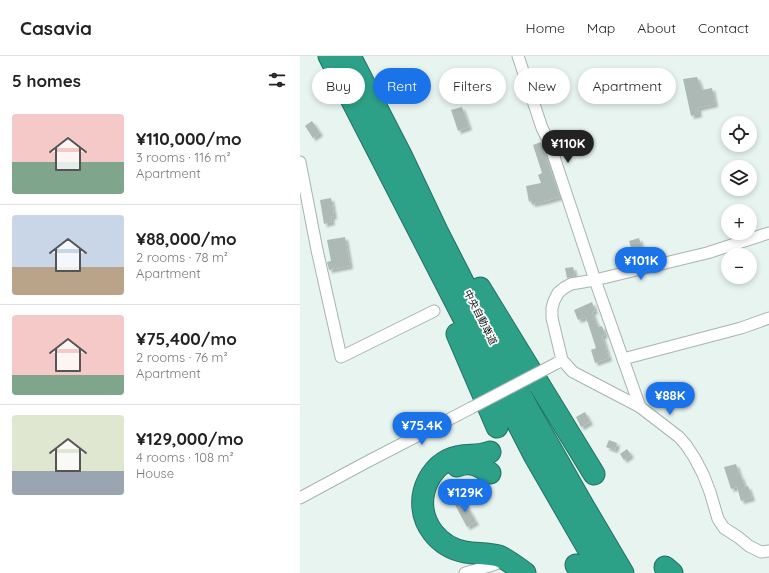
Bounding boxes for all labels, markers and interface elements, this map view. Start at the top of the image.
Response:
text: Casavia [20,16,92,40]
text: Home [526,19,565,37]
text: Map [587,19,615,37]
text: About [637,19,676,37]
text: Contact [698,19,749,37]
chip: Buy [312,68,365,104]
chip: Rent [373,68,431,104]
chip: Filters [439,68,506,104]
chip: New [514,68,570,104]
chip: Apartment [578,68,676,104]
icon: filters [266,69,288,91]
text: 5 homes [12,70,81,91]
map controls [721,116,757,284]
button: locate [721,116,757,152]
text: ¥110,000/mo [136,128,242,149]
icon: home [44,130,92,178]
pin: ¥110K [540,130,596,164]
text: ¥110K [551,135,585,151]
text: 3 rooms · 116 m² [136,149,231,165]
button: layers [721,160,757,196]
text: Apartment [136,165,201,181]
button: + [721,204,757,240]
text: ¥88,000/mo [136,228,237,249]
icon: home [44,231,92,279]
pin: ¥101K [613,247,669,281]
button: − [721,248,757,284]
text: 2 rooms · 78 m² [136,249,228,265]
text: ¥101K [624,252,658,268]
text: Apartment [136,265,201,281]
street label: 中央自動車道 [461,288,500,347]
text: ¥75,400/mo [136,328,237,349]
icon: home [44,331,92,379]
text: 2 rooms · 76 m² [136,349,228,365]
text: Apartment [136,365,201,381]
pin: ¥88K [646,382,694,416]
text: ¥88K [655,387,685,403]
pin: ¥75.4K [389,412,455,446]
text: ¥75.4K [402,417,442,433]
text: ¥129,000/mo [136,428,244,449]
icon: home [44,431,92,479]
text: 4 rooms · 108 m² [136,449,234,465]
text: House [136,465,174,481]
pin: ¥129K [437,479,493,513]
text: ¥129K [447,484,483,500]

